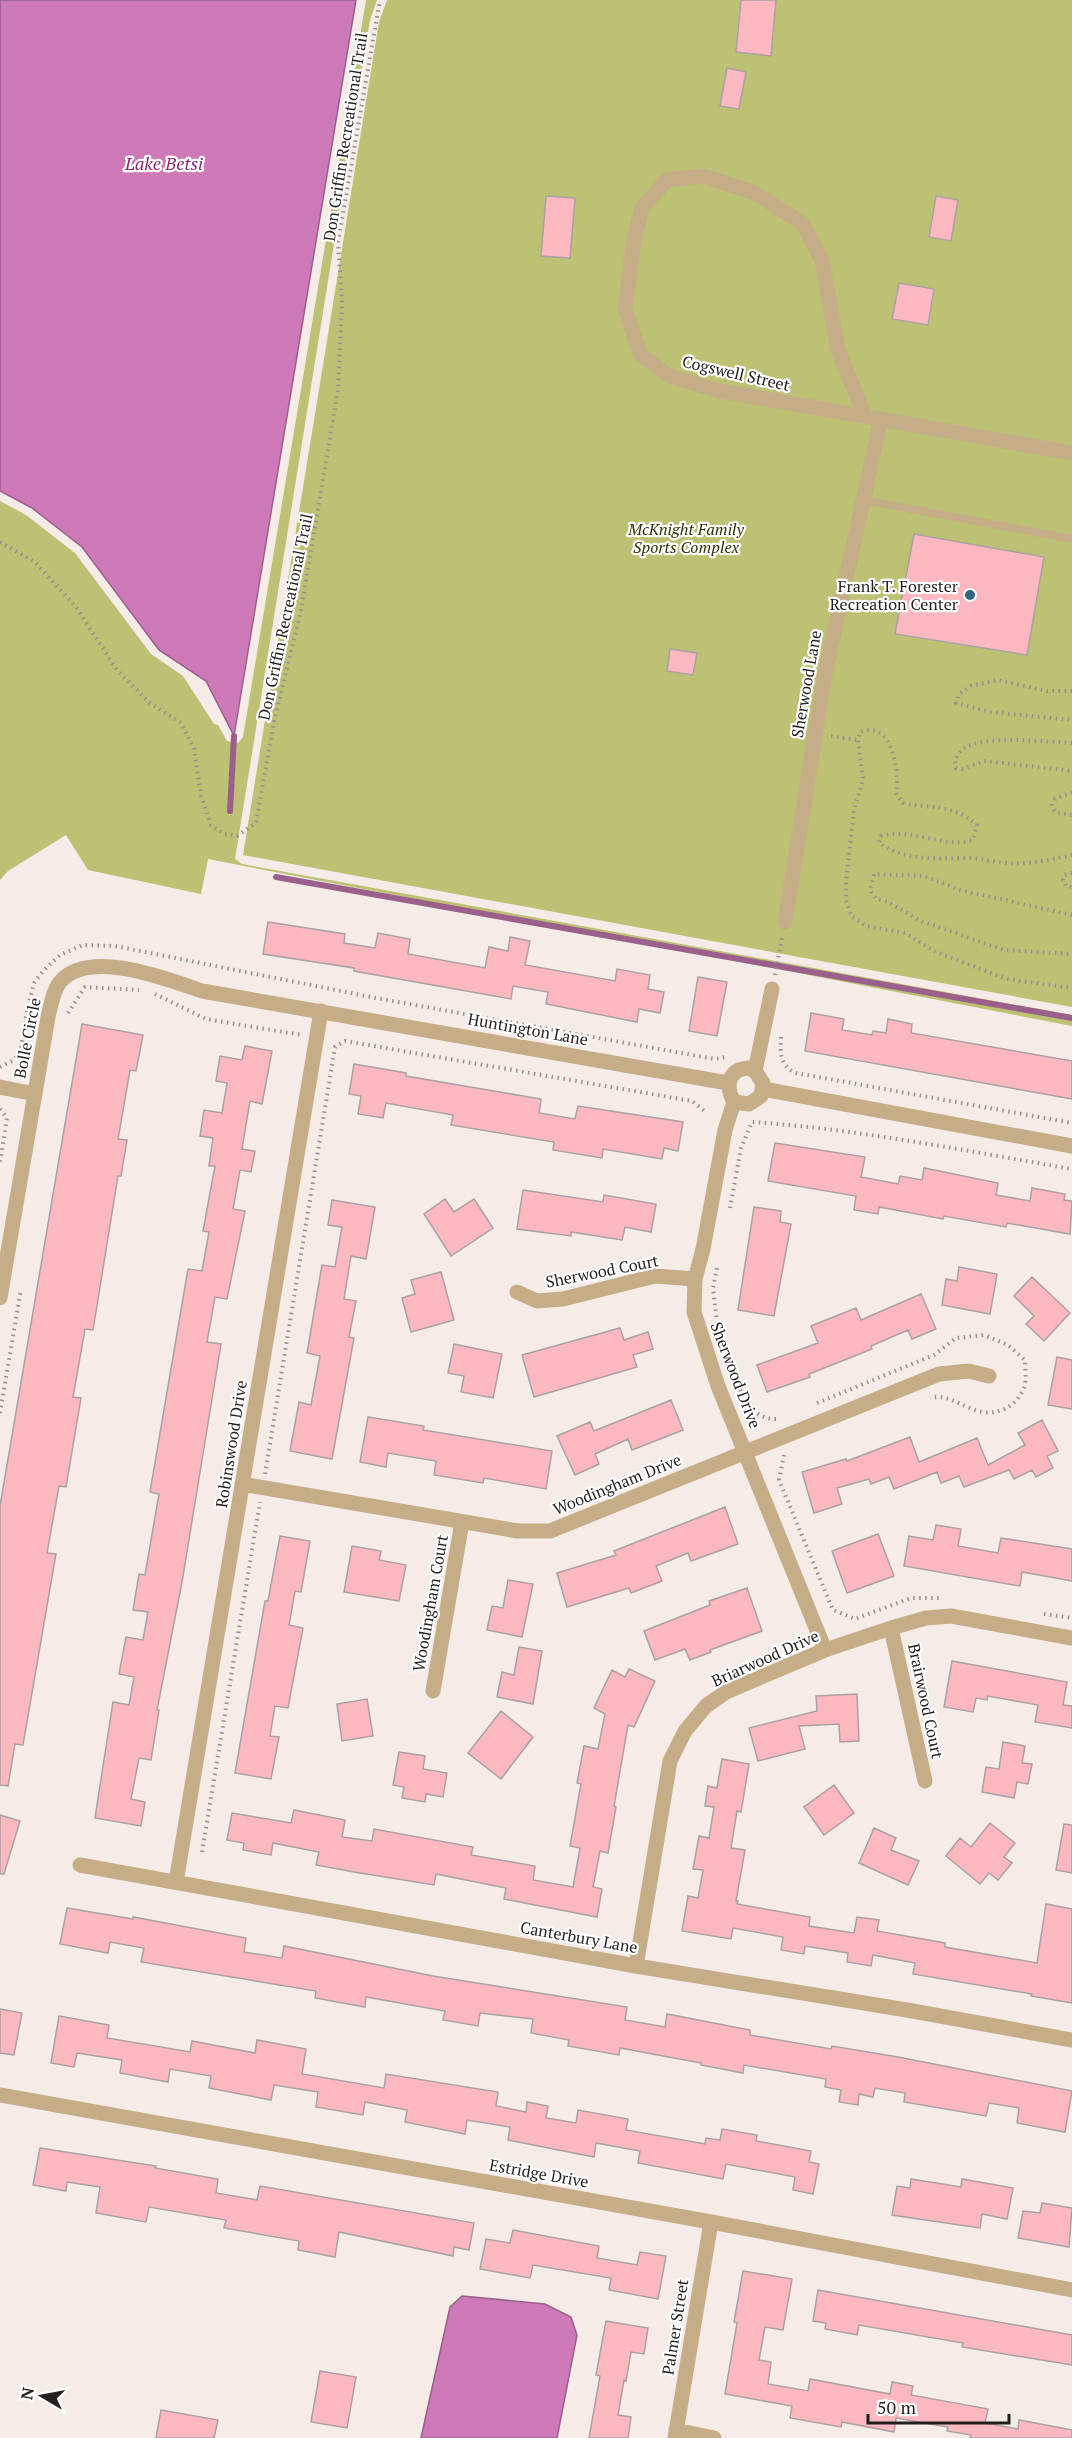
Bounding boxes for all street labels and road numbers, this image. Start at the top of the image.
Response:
street label: Don Griffin Recreational Trail [318,31,372,243]
street label: Cogswell Street [680,350,792,396]
street label: Don Griffin Recreational Trail [252,511,318,722]
street label: Sherwood Lane [786,629,826,739]
street label: Bolle Circle [8,996,46,1080]
street label: Huntington Lane [466,1008,590,1050]
street label: Sherwood Court [544,1249,660,1293]
street label: Sherwood Drive [706,1319,766,1431]
street label: Robinswood Drive [210,1379,252,1509]
street label: Woodingham Drive [550,1448,684,1520]
street label: Woodingham Court [407,1533,453,1673]
street label: Briarwood Drive [708,1625,822,1691]
street label: Brairwood Court [903,1641,949,1761]
street label: Canterbury Lane [519,1916,639,1958]
street label: Estridge Drive [488,2153,590,2193]
street label: Palmer Street [657,2277,693,2377]

